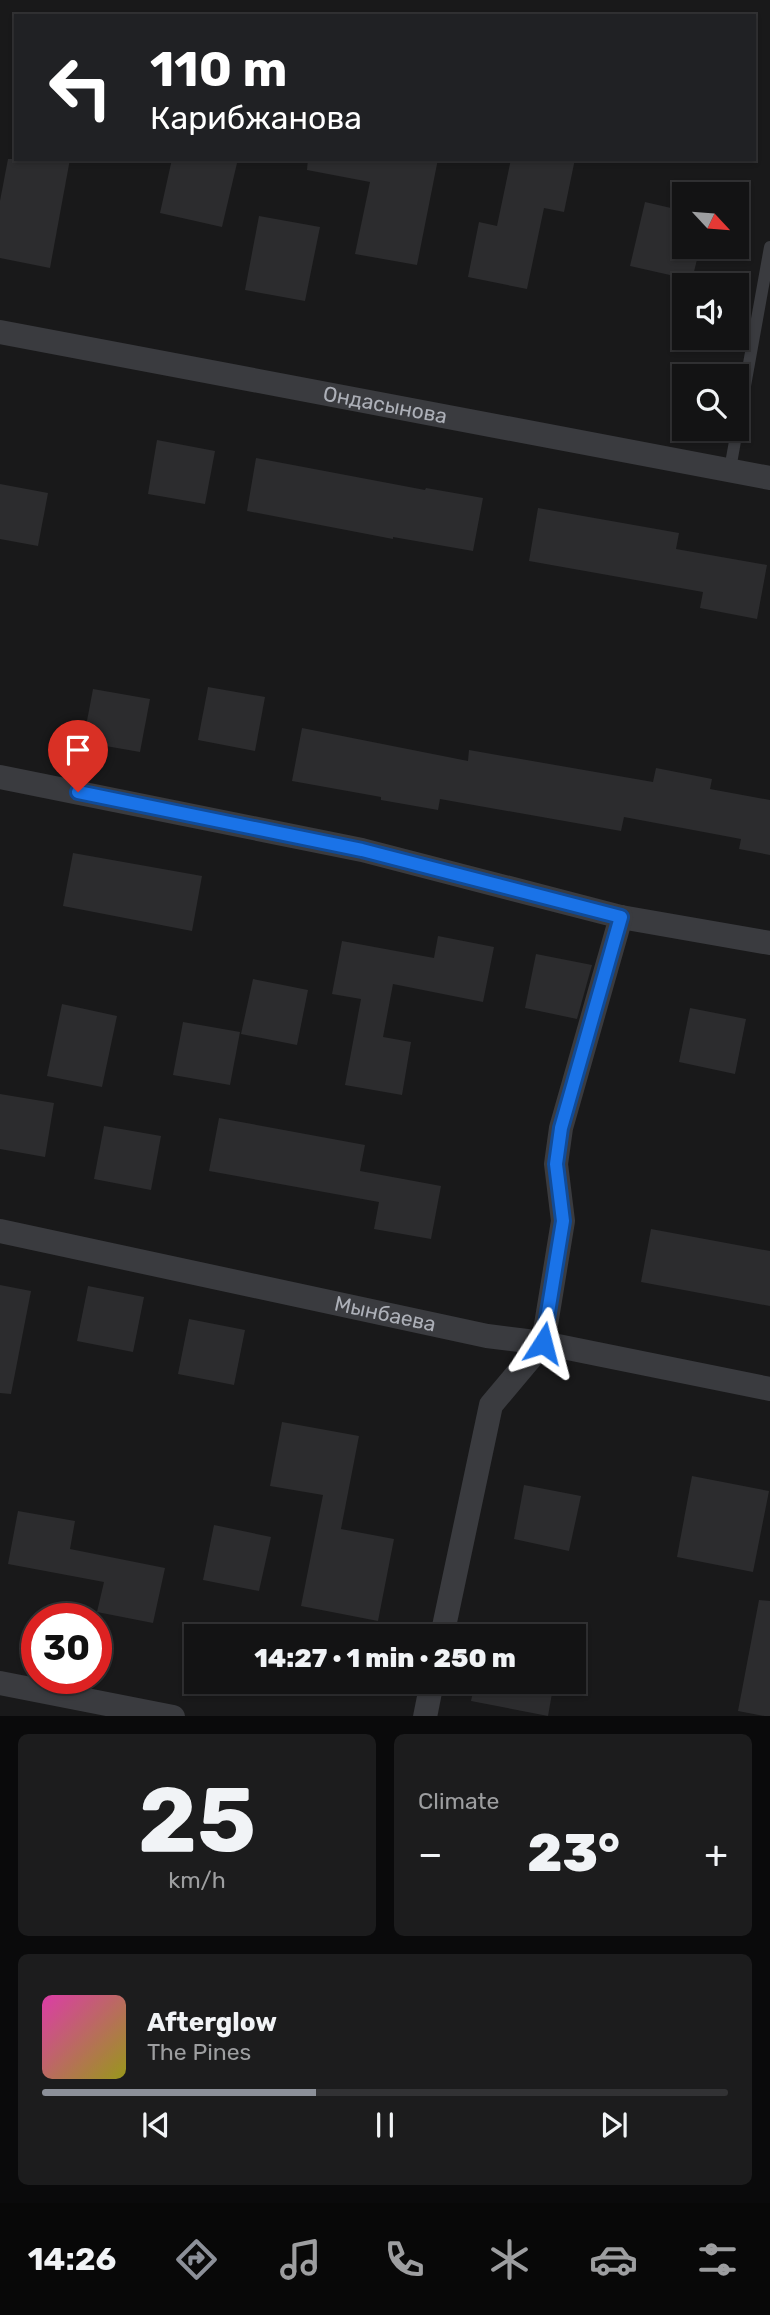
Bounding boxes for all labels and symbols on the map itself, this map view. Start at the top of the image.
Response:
north arrow [672,182,749,259]
street label: Ондасынова [321,381,449,429]
pin [48,720,108,792]
street label: Мынбаева [332,1290,438,1337]
position arrow [506,1306,580,1380]
speed limit sign: 30 [21,1603,112,1694]

